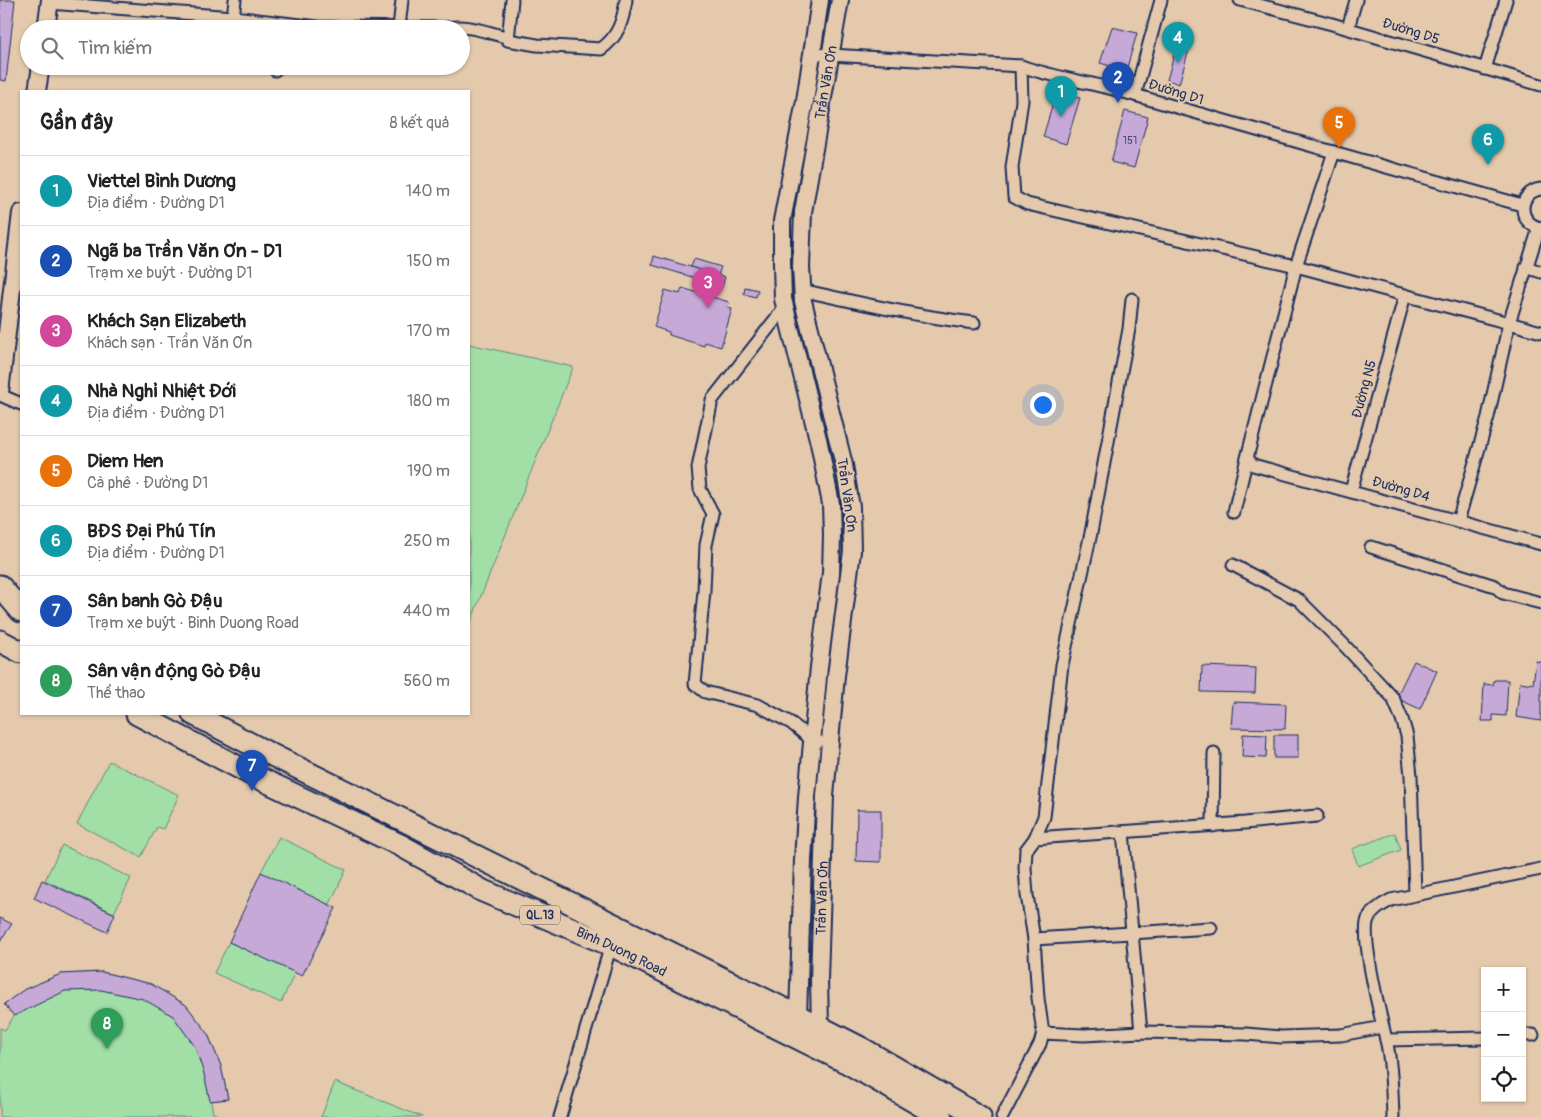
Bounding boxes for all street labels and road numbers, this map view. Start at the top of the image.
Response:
street label: Đường D5 [1380,14,1442,48]
street label: Trần Văn Ơn [811,44,840,121]
street label: Đường D1 [1146,76,1206,108]
street label: Đường N5 [1348,358,1380,420]
street label: Trần Văn Ơn [833,457,863,533]
street label: Đường D4 [1370,473,1432,505]
street label: Trần Văn Ơn [810,860,831,936]
road number: QL.13 [520,906,560,924]
street label: Binh Duong Road [574,923,670,980]

